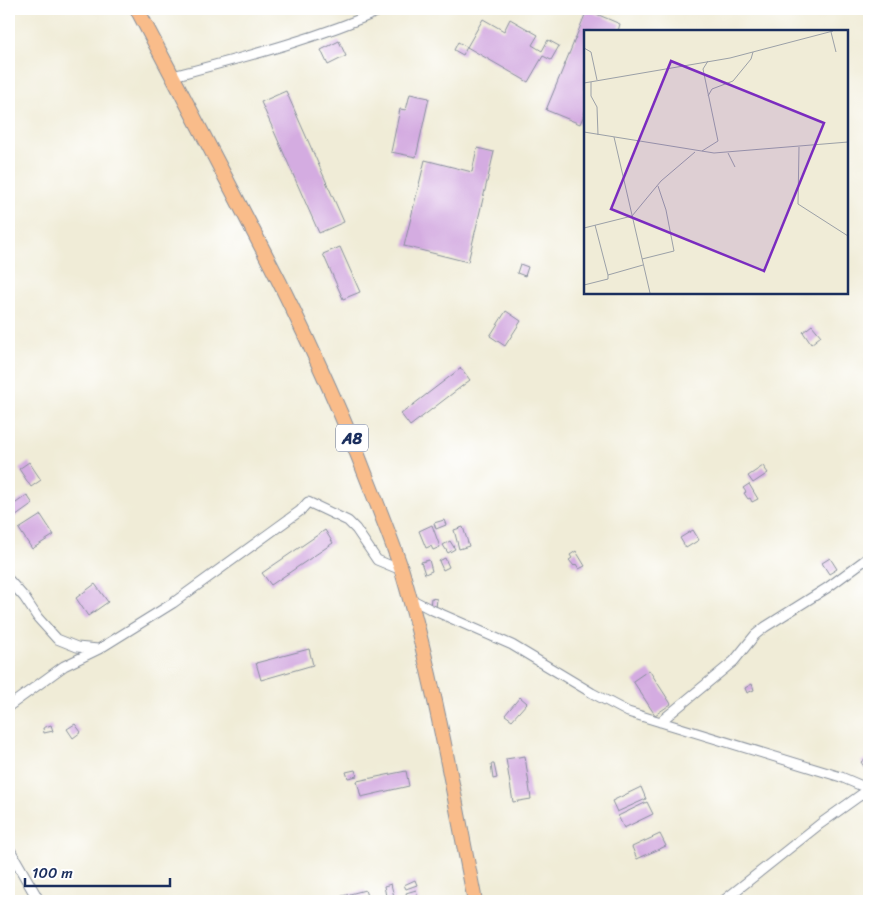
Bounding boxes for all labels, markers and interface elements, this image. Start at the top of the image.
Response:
inset map [584,30,848,294]
road number: A8 [336,424,368,452]
scale bar [25,855,170,887]
text: 100 m [32,860,73,886]

